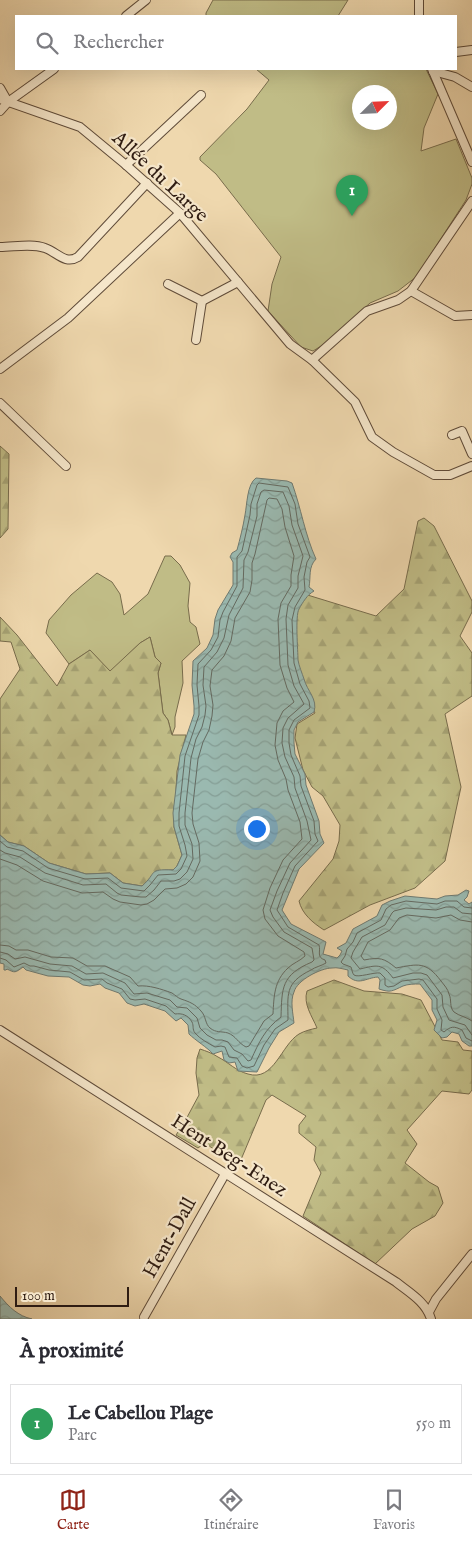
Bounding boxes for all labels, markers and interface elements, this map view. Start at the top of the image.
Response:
search box [15,15,457,70]
icon: search [33,29,61,57]
text: Rechercher [73,31,164,55]
north arrow [352,85,397,130]
street label: Allée du Large [106,125,213,228]
pin: 1 [336,175,368,216]
your location [244,816,270,842]
street label: Hent Beg-Enez [166,1109,292,1203]
street label: Hent-Dall [138,1193,203,1283]
scale bar [15,1284,129,1307]
text: 100 m [22,1287,55,1305]
text: À proximité [20,1338,123,1365]
text: Le Cabellou Plage [68,1402,213,1426]
text: 1 [34,1414,40,1434]
text: 550 m [416,1414,451,1434]
text: Parc [68,1426,97,1446]
tab: Carte [57,1486,90,1534]
tab: Itinéraire [204,1486,259,1534]
tab: Favoris [373,1486,415,1534]

